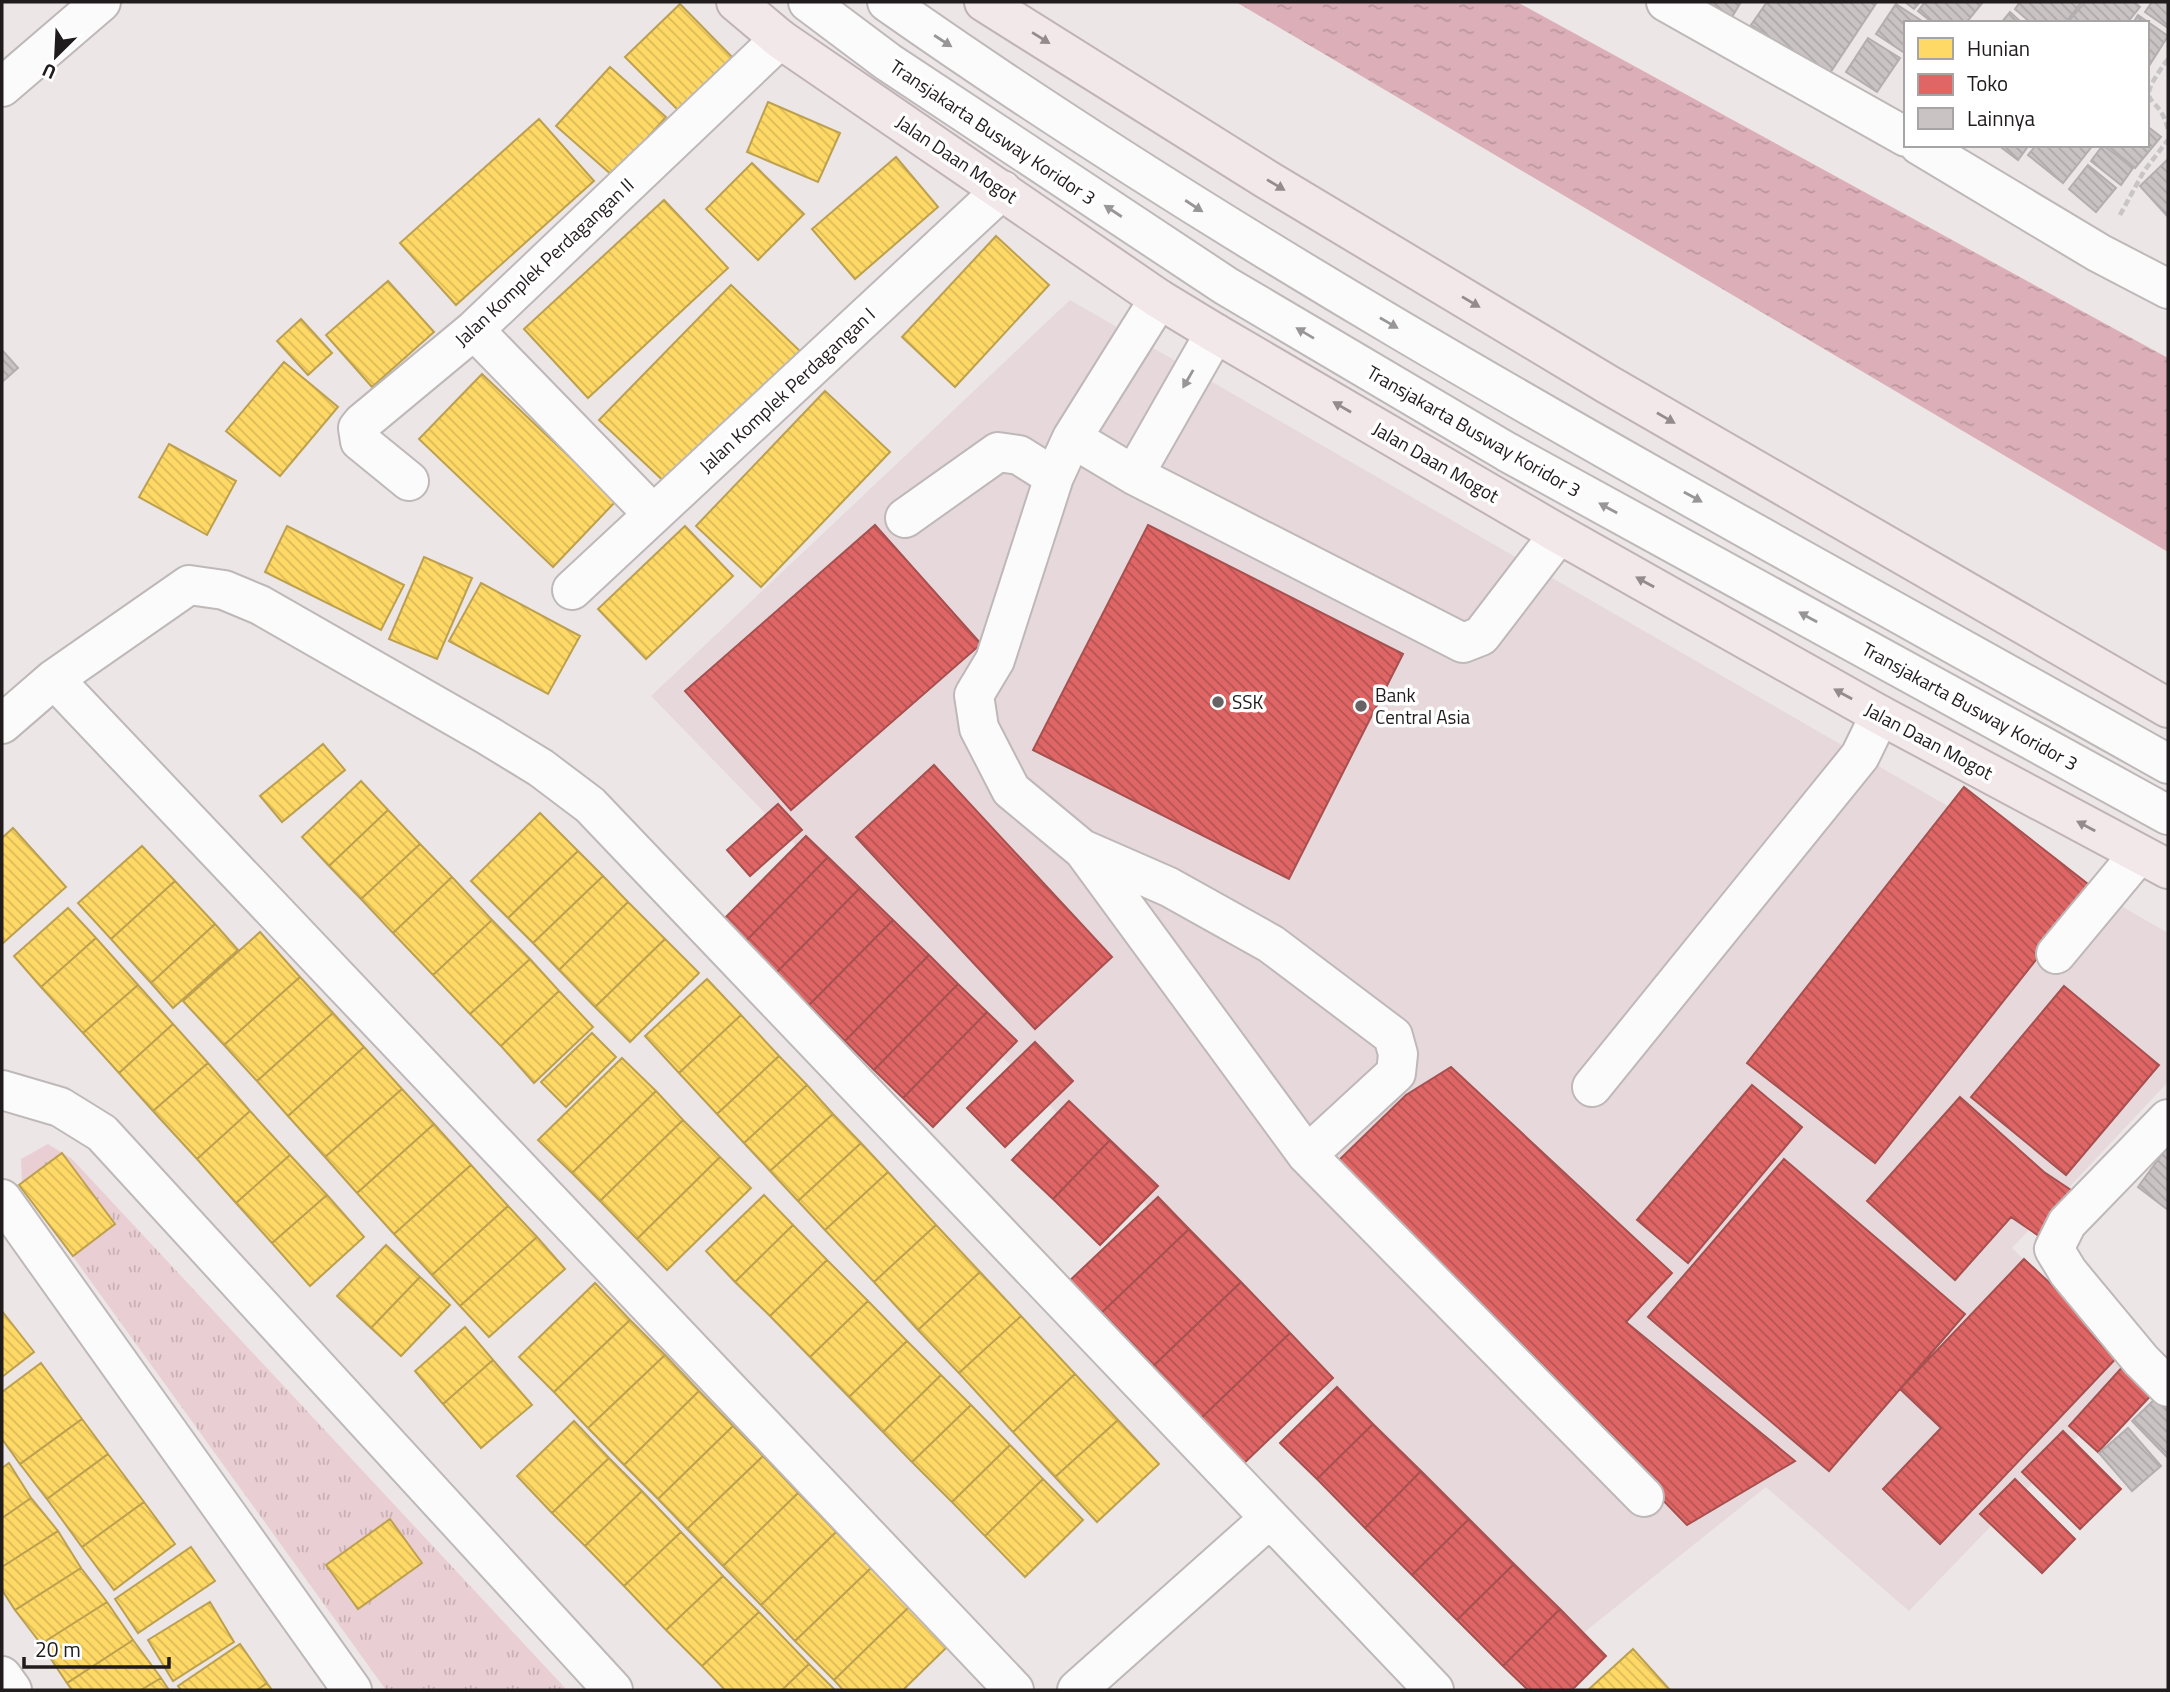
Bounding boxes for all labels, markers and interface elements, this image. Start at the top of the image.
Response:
north arrow [21,21,91,91]
legend [1904,21,2149,147]
one-way arrow [1031,32,1051,45]
text: Hunian [1967,32,2030,64]
one-way arrow [933,34,952,47]
street label: Transjakarta Busway Koridor 3 [884,52,1102,212]
text: U [37,56,60,88]
text: Toko [1967,67,2008,99]
text: Lainnya [1967,102,2036,134]
street label: Jalan Daan Mogot [891,107,1024,210]
street label: Jalan Komplek Perdagangan II [447,170,640,353]
one-way arrow [1266,178,1285,191]
one-way arrow [1185,199,1204,212]
one-way arrow [1104,204,1122,218]
one-way arrow [1461,296,1480,308]
street label: Jalan Komplek Perdagangan I [692,300,881,479]
one-way arrow [1380,317,1399,329]
one-way arrow [1296,326,1315,339]
street label: Transjakarta Busway Koridor 3 [1362,357,1587,504]
one-way arrow [1182,370,1194,389]
one-way arrow [1332,401,1351,413]
one-way arrow [1657,412,1676,424]
street label: Jalan Daan Mogot [1368,414,1505,510]
one-way arrow [1683,491,1703,503]
one-way arrow [1599,502,1618,514]
one-way arrow [1635,576,1654,588]
one-way arrow [1798,611,1817,623]
street label: Transjakarta Busway Koridor 3 [1857,634,2084,777]
place label: Bank Central Asia [1375,680,1471,731]
place label: SSK [1232,687,1264,716]
one-way arrow [1833,688,1853,700]
marker: SSK [1210,694,1226,710]
street label: Jalan Daan Mogot [1860,695,1999,787]
marker: Bank Central Asia [1353,698,1369,714]
one-way arrow [2076,820,2096,831]
scale bar [24,1626,170,1670]
text: 20 m [35,1633,81,1665]

